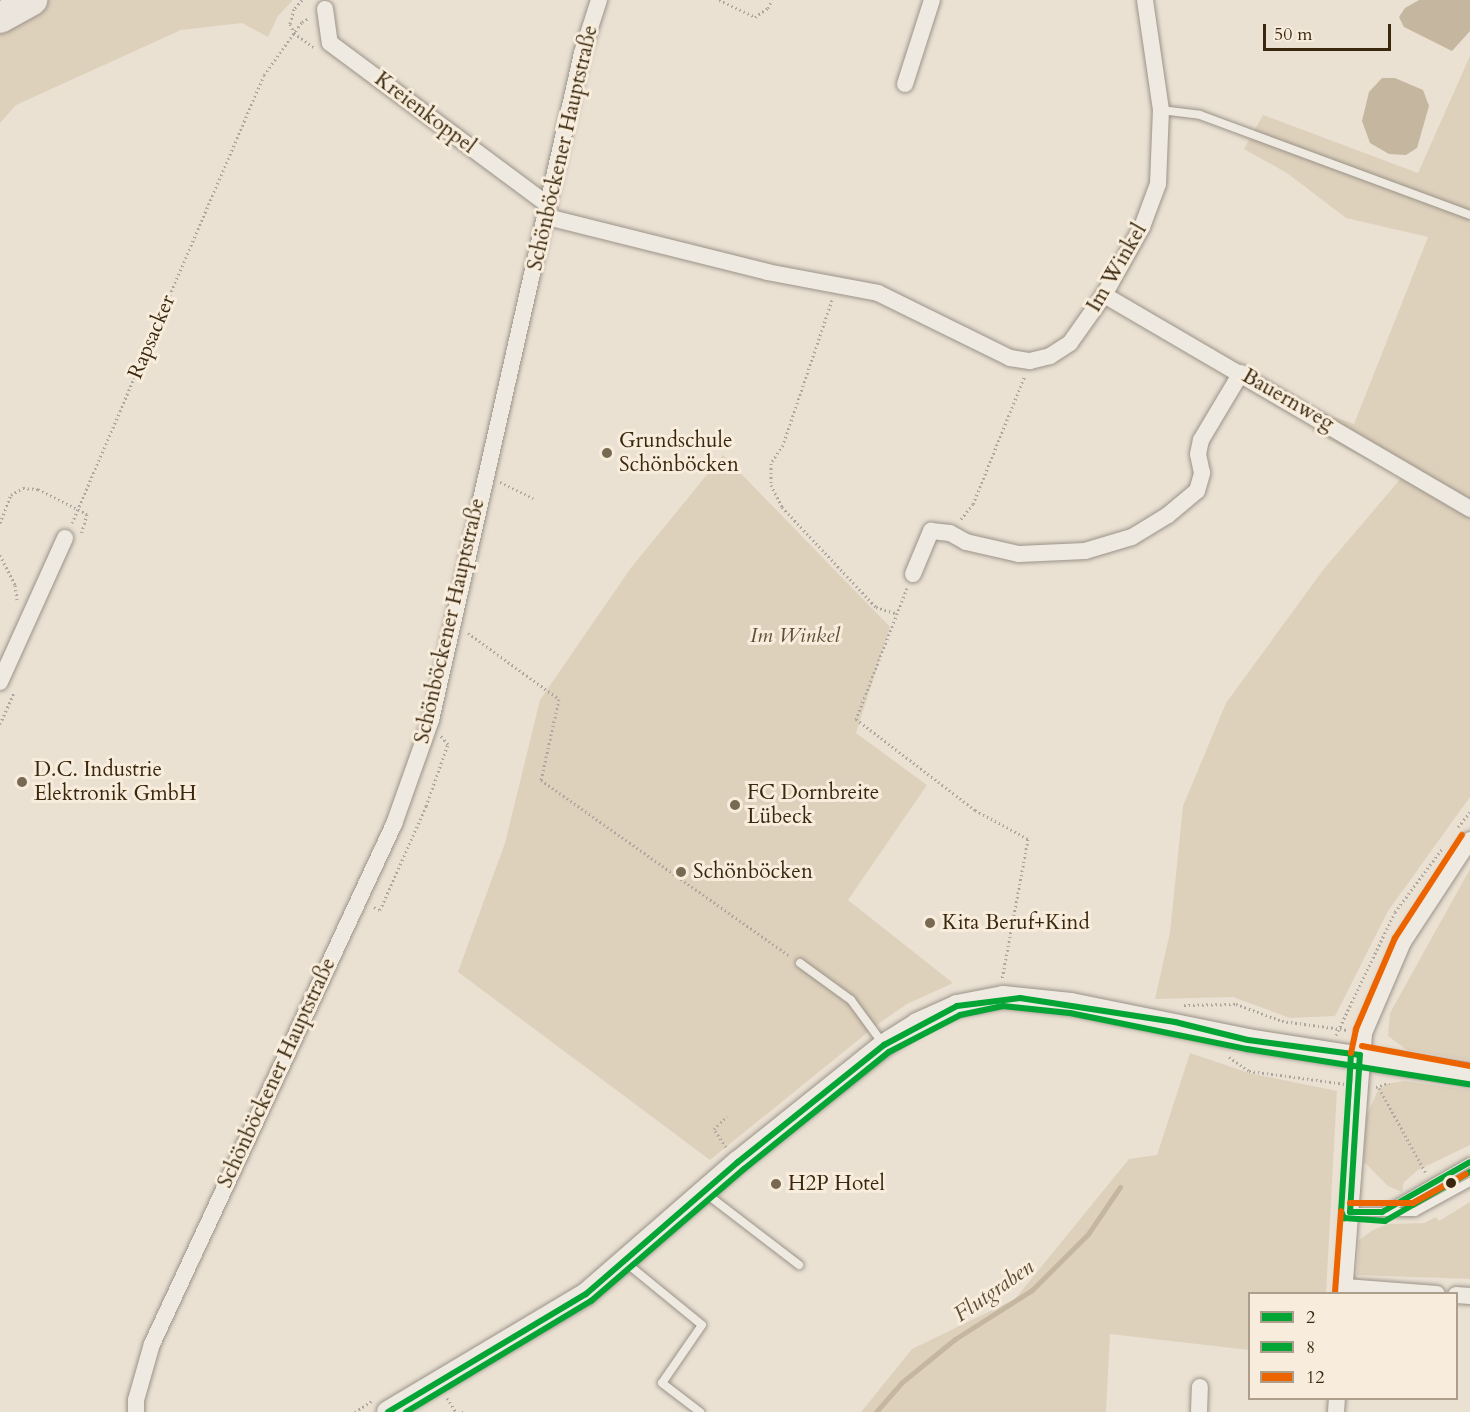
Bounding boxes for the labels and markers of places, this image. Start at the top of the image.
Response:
place label: Grundschule Schönböcken [619,428,739,478]
marker: Grundschule Schönböcken [600,446,614,460]
place label: D.C. Industrie Elektronik GmbH [34,757,197,807]
marker: D.C. Industrie Elektronik GmbH [15,775,29,789]
place label: FC Dornbreite Lübeck [747,780,879,830]
marker: FC Dornbreite Lübeck [728,798,742,812]
place label: Schönböcken [693,859,813,885]
marker: Schönböcken [674,865,688,879]
place label: Kita Beruf+Kind [942,910,1090,936]
marker: Kita Beruf+Kind [923,916,937,930]
place label: H2P Hotel [788,1171,885,1197]
marker: H2P Hotel [769,1177,783,1191]
unlabelled marker [1445,1177,1457,1189]

